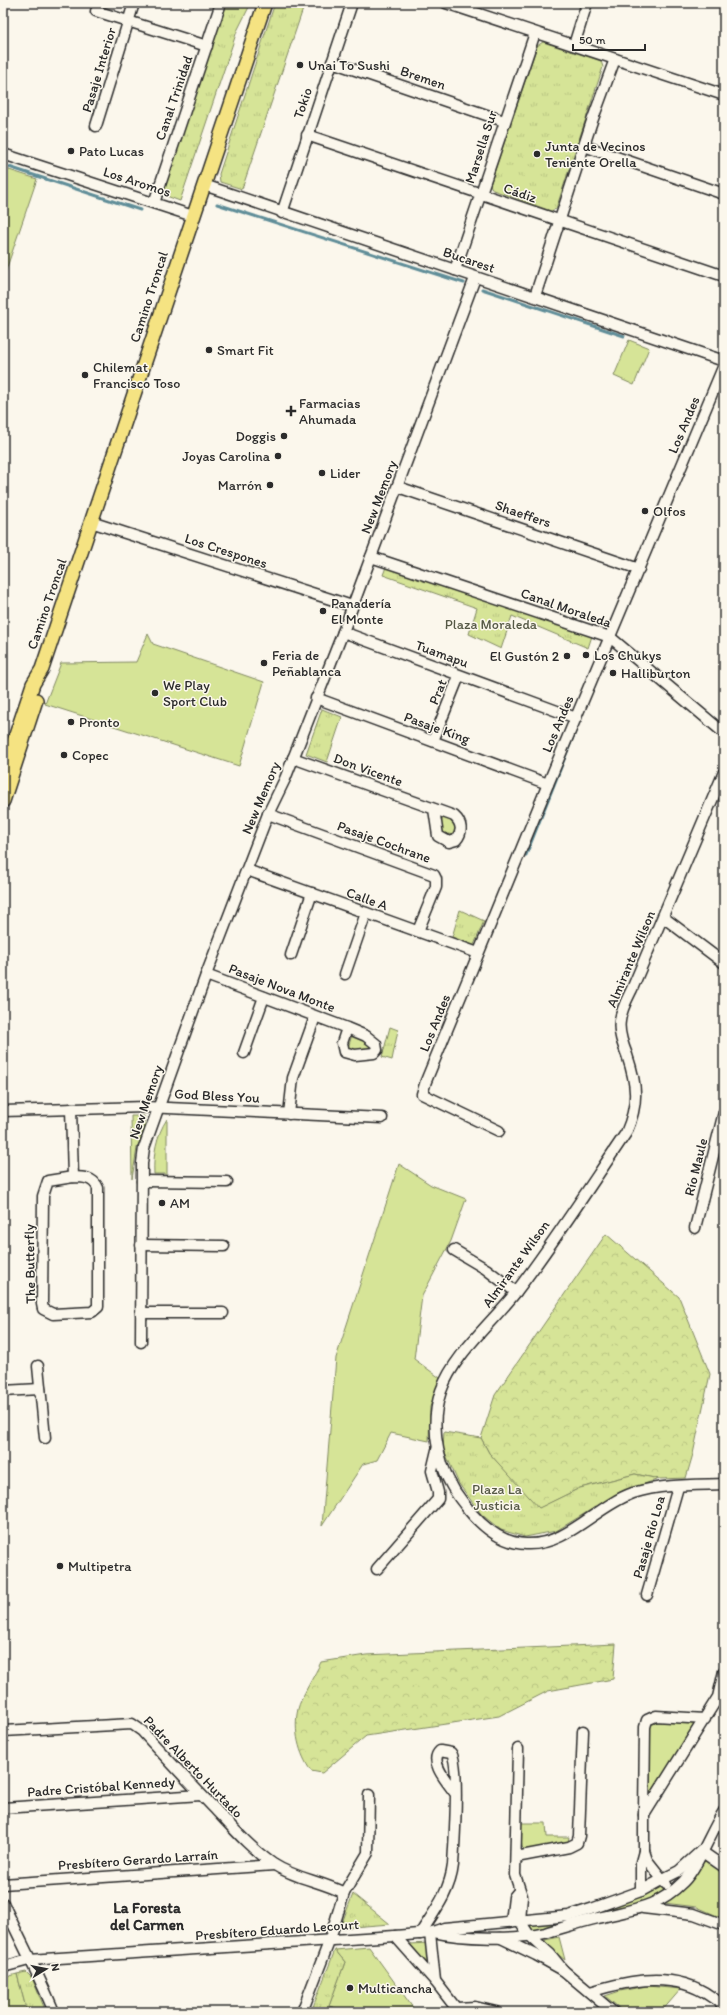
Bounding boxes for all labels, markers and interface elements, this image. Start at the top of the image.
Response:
street label: Pasaje Interior [78,25,120,115]
scale bar [573,26,645,52]
text: 50 m [579,33,605,47]
street label: Canal Trinidad [152,53,197,143]
place label: Unai To Sushi [308,57,390,74]
marker: Unai To Sushi [295,60,305,70]
street label: Bremen [398,62,448,94]
street label: Tokio [290,85,316,121]
street label: Marsella Sur [461,108,501,186]
place label: Junta de Vecinos Teniente Orella [545,138,646,171]
place label: Pato Lucas [79,143,144,160]
marker: Pato Lucas [66,146,76,156]
marker: Junta de Vecinos Teniente Orella [532,149,542,159]
street label: Los Aromos [101,163,173,201]
street label: Cádiz [501,179,539,207]
street label: Bucarest [441,243,497,277]
street label: Camino Troncal [126,249,172,345]
place label: Smart Fit [217,342,274,359]
marker: Smart Fit [204,345,214,355]
place label: Chilemat Francisco Toso [93,359,180,392]
marker: Chilemat Francisco Toso [80,370,90,380]
street label: Los Andes [664,394,704,456]
place label: Farmacias Ahumada [299,395,360,428]
marker: Farmacias Ahumada [286,406,296,416]
place label: Doggis [235,428,276,445]
marker: Doggis [279,431,289,441]
place label: Joyas Carolina [182,448,271,465]
marker: Joyas Carolina [273,451,283,461]
street label: New Memory [357,457,401,536]
place label: Lider [330,465,361,482]
marker: Lider [317,468,327,478]
place label: Marrón [218,477,262,494]
marker: Marrón [265,480,275,490]
street label: Shaeffers [493,497,553,531]
place label: Olfos [653,503,686,520]
marker: Olfos [640,506,650,516]
street label: Los Crespones [183,530,269,572]
street label: Camino Troncal [23,556,71,652]
street label: Canal Moraleda [518,585,614,632]
place label: Panadería El Monte [331,595,392,628]
marker: Panadería El Monte [318,606,328,616]
park label: Plaza Moraleda [445,616,538,633]
street label: Tuamapu [413,637,471,672]
place label: Feria de Peñablanca [272,647,342,680]
place label: Los Chukys [594,647,661,664]
place label: El Gustón 2 [490,648,560,665]
marker: Los Chukys [581,650,591,660]
marker: El Gustón 2 [562,651,572,661]
marker: Feria de Peñablanca [259,658,269,668]
place label: Halliburton [621,665,691,682]
marker: Halliburton [608,668,618,678]
place label: We Play Sport Club [163,677,227,710]
street label: Prat [425,677,451,707]
marker: We Play Sport Club [150,688,160,698]
street label: Los Andes [538,693,578,755]
street label: Pasaje King [402,708,473,748]
place label: Pronto [79,714,120,731]
marker: Pronto [66,717,76,727]
place label: Copec [72,747,109,764]
marker: Copec [59,750,69,760]
street label: Don Vicente [331,750,405,790]
street label: New Memory [238,759,284,837]
street label: Pasaje Cochrane [335,817,433,867]
street label: Calle A [344,884,390,914]
street label: Almirante Wilson [603,908,659,1010]
street label: Pasaje Nova Monte [226,960,338,1016]
street label: Los Andes [416,992,454,1054]
street label: New Memory [125,1062,167,1141]
street label: God Bless You [174,1085,260,1107]
street label: Río Maule [681,1136,711,1198]
place label: AM [170,1195,190,1212]
marker: AM [157,1198,167,1208]
street label: Almirante Wilson [479,1217,554,1311]
street label: The Butterfly [21,1224,39,1304]
park label: Plaza La Justicia [472,1481,523,1514]
street label: Pasaje Río Loa [629,1493,669,1580]
place label: Multipetra [68,1558,132,1575]
marker: Multipetra [55,1561,65,1571]
street label: Padre Alberto Hurtado [140,1712,246,1822]
street label: Padre Cristóbal Kennedy [27,1773,176,1801]
street label: Presbítero Gerardo Larraín [57,1846,219,1874]
district label: La Foresta del Carmen [110,1899,185,1934]
street label: Presbítero Eduardo Lecourt [195,1916,359,1944]
north arrow [26,1949,66,1989]
text: N [48,1963,62,1972]
place label: Multicancha [358,1980,433,1997]
marker: Multicancha [345,1983,355,1993]

